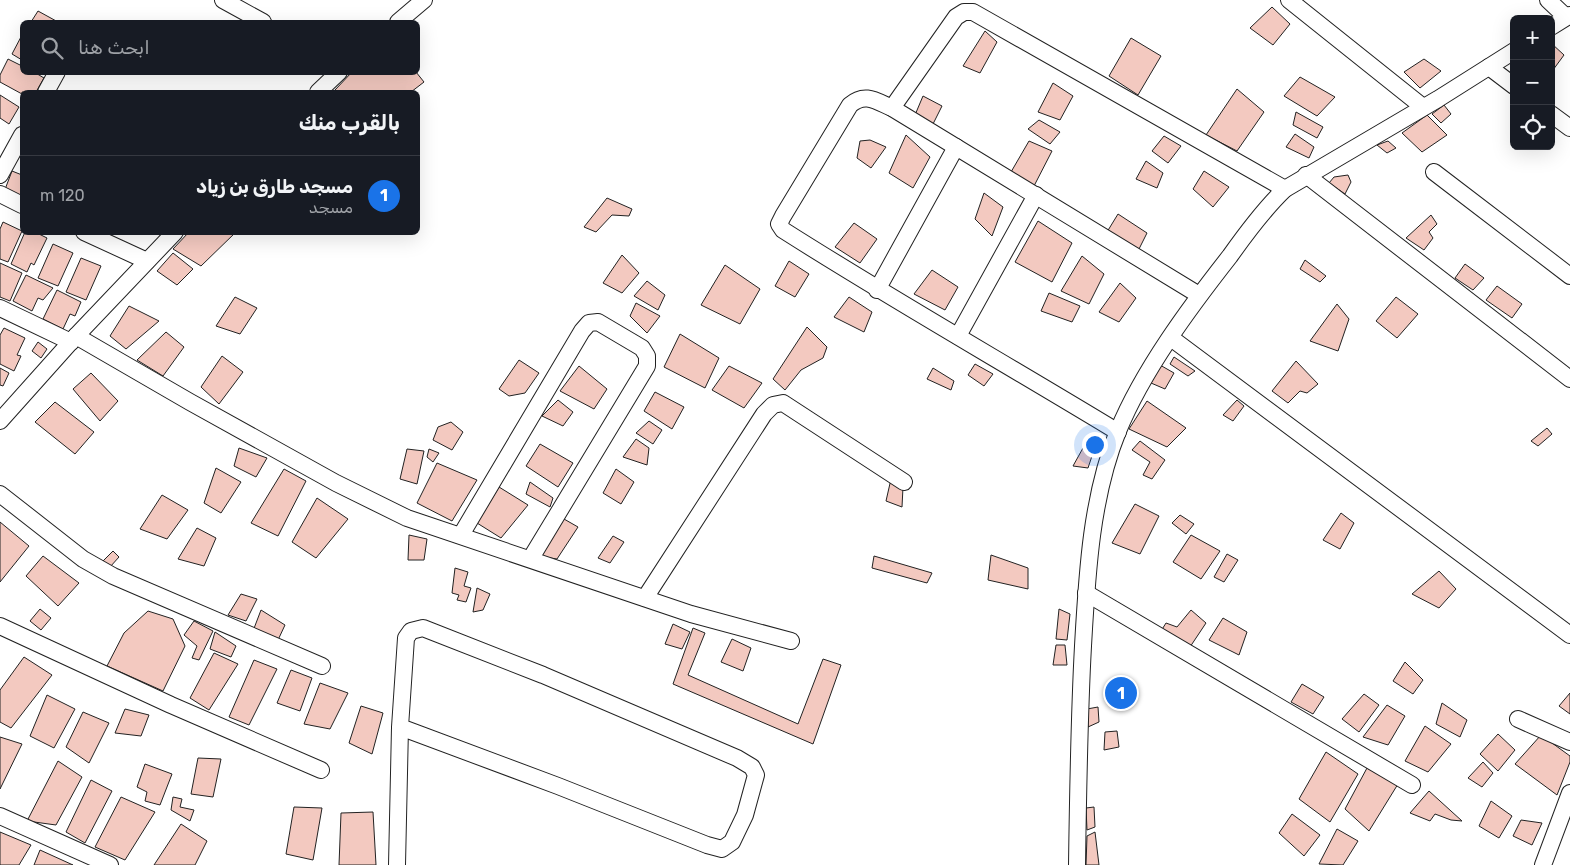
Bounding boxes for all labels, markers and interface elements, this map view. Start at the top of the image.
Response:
map controls [1510,15,1555,150]
button: + [1510,15,1555,60]
search box [20,20,420,75]
icon: search [38,34,66,62]
text: ابحث هنا [78,36,150,59]
button: − [1510,60,1555,105]
button: locate [1510,105,1555,150]
text: بالقرب منك [299,110,400,135]
text: مسجد طارق بن زياد [196,175,353,198]
text: 120 m [40,186,85,205]
text: 1 [380,186,388,205]
text: مسجد [309,198,353,217]
your location [1082,432,1108,458]
pin: 1 [1105,674,1137,712]

